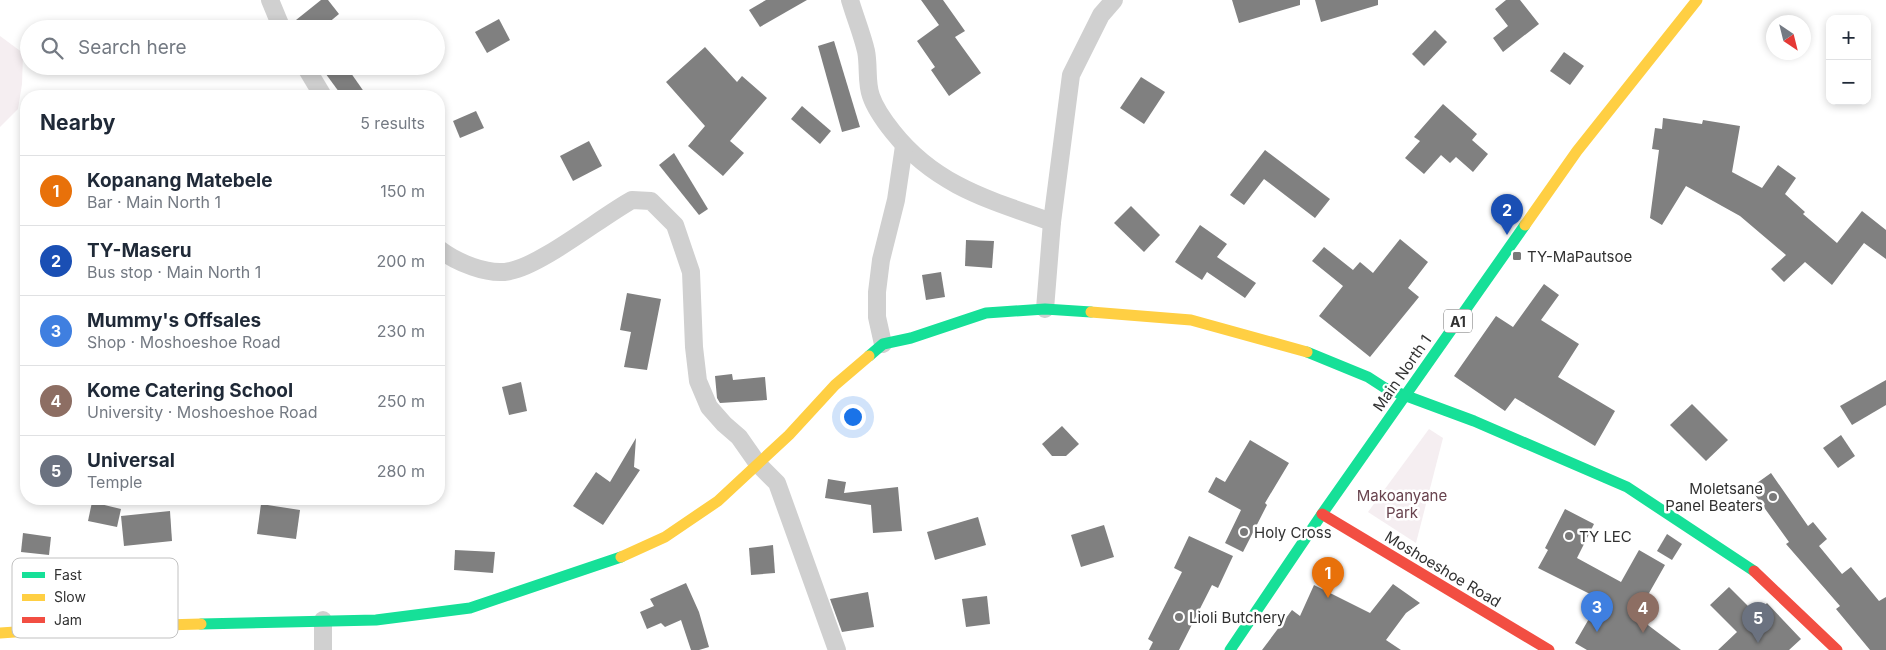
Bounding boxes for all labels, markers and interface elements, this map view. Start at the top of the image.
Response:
north arrow [1766,15,1811,60]
map controls [1826,15,1871,105]
button: + [1826,15,1871,60]
search box [20,20,445,75]
icon: search [38,34,66,62]
text: Search here [78,36,187,59]
button: − [1826,60,1871,105]
text: Nearby [40,110,115,135]
text: 5 results [360,113,425,133]
text: Kopanang Matebele [87,169,273,192]
text: 1 [53,181,59,201]
text: 150 m [380,181,425,201]
text: Bar · Main North 1 [87,192,221,212]
pin: 2 [1491,194,1523,235]
text: TY-Maseru [87,239,192,262]
place label: TY-MaPautsoe [1527,247,1632,266]
marker: TY-MaPautsoe [1511,250,1523,262]
text: 2 [51,251,61,271]
text: 200 m [377,251,425,271]
text: Bus stop · Main North 1 [87,262,261,282]
text: Mummy's Offsales [87,309,261,332]
road number: A1 [1444,310,1472,332]
text: 3 [51,321,61,341]
text: 230 m [377,321,425,341]
street label: Main North 1 [1369,331,1435,415]
text: Shop · Moshoeshoe Road [87,332,281,352]
text: Kome Catering School [87,379,293,402]
text: 4 [51,391,61,411]
text: 250 m [377,391,425,411]
text: University · Moshoeshoe Road [87,402,318,422]
your location [840,404,866,430]
text: Universal [87,449,175,472]
text: 5 [51,461,61,481]
text: 280 m [377,461,425,481]
text: Temple [87,472,142,492]
place label: Moletsane Panel Beaters [1665,479,1763,515]
park label: Makoanyane Park [1357,486,1447,522]
marker: Moletsane Panel Beaters [1767,491,1779,503]
place label: Holy Cross [1254,523,1332,542]
marker: Holy Cross [1238,526,1250,538]
street label: Moshoeshoe Road [1382,527,1504,611]
place label: TY LEC [1579,527,1632,546]
marker: TY LEC [1563,530,1575,542]
pin: 1 [1312,557,1344,598]
legend [12,558,178,638]
text: Fast [54,566,82,583]
text: Slow [54,588,86,605]
pin: 3 [1581,591,1613,632]
pin: 4 [1627,592,1659,633]
pin: 5 [1742,602,1774,643]
place label: Lioli Butchery [1189,608,1286,627]
text: Jam [54,611,82,628]
marker: Lioli Butchery [1173,611,1185,623]

